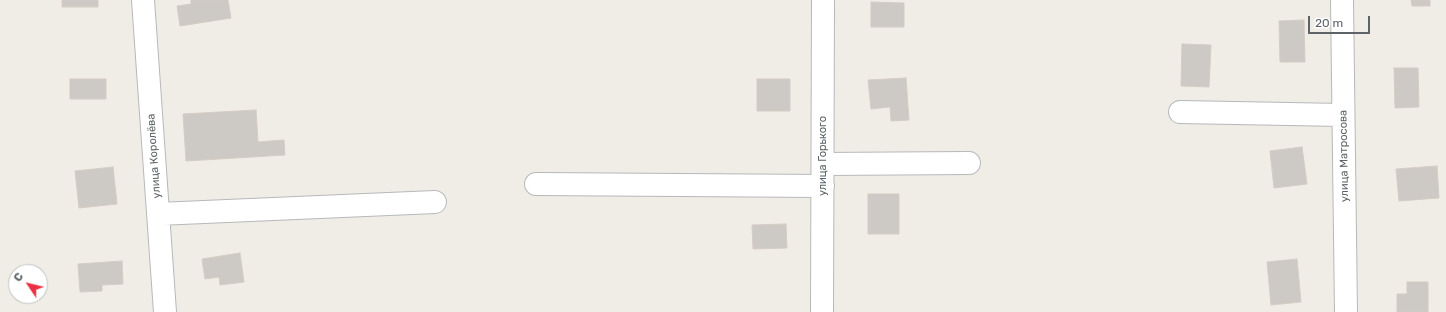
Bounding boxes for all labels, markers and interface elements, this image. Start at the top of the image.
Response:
scale bar [1310,8,1372,34]
text: 20 m [1315,16,1343,30]
street label: улица Матросова [1337,110,1351,202]
street label: улица Королёва [144,113,164,199]
street label: улица Горького [816,116,830,196]
north arrow [8,264,48,304]
text: С [11,271,26,284]

